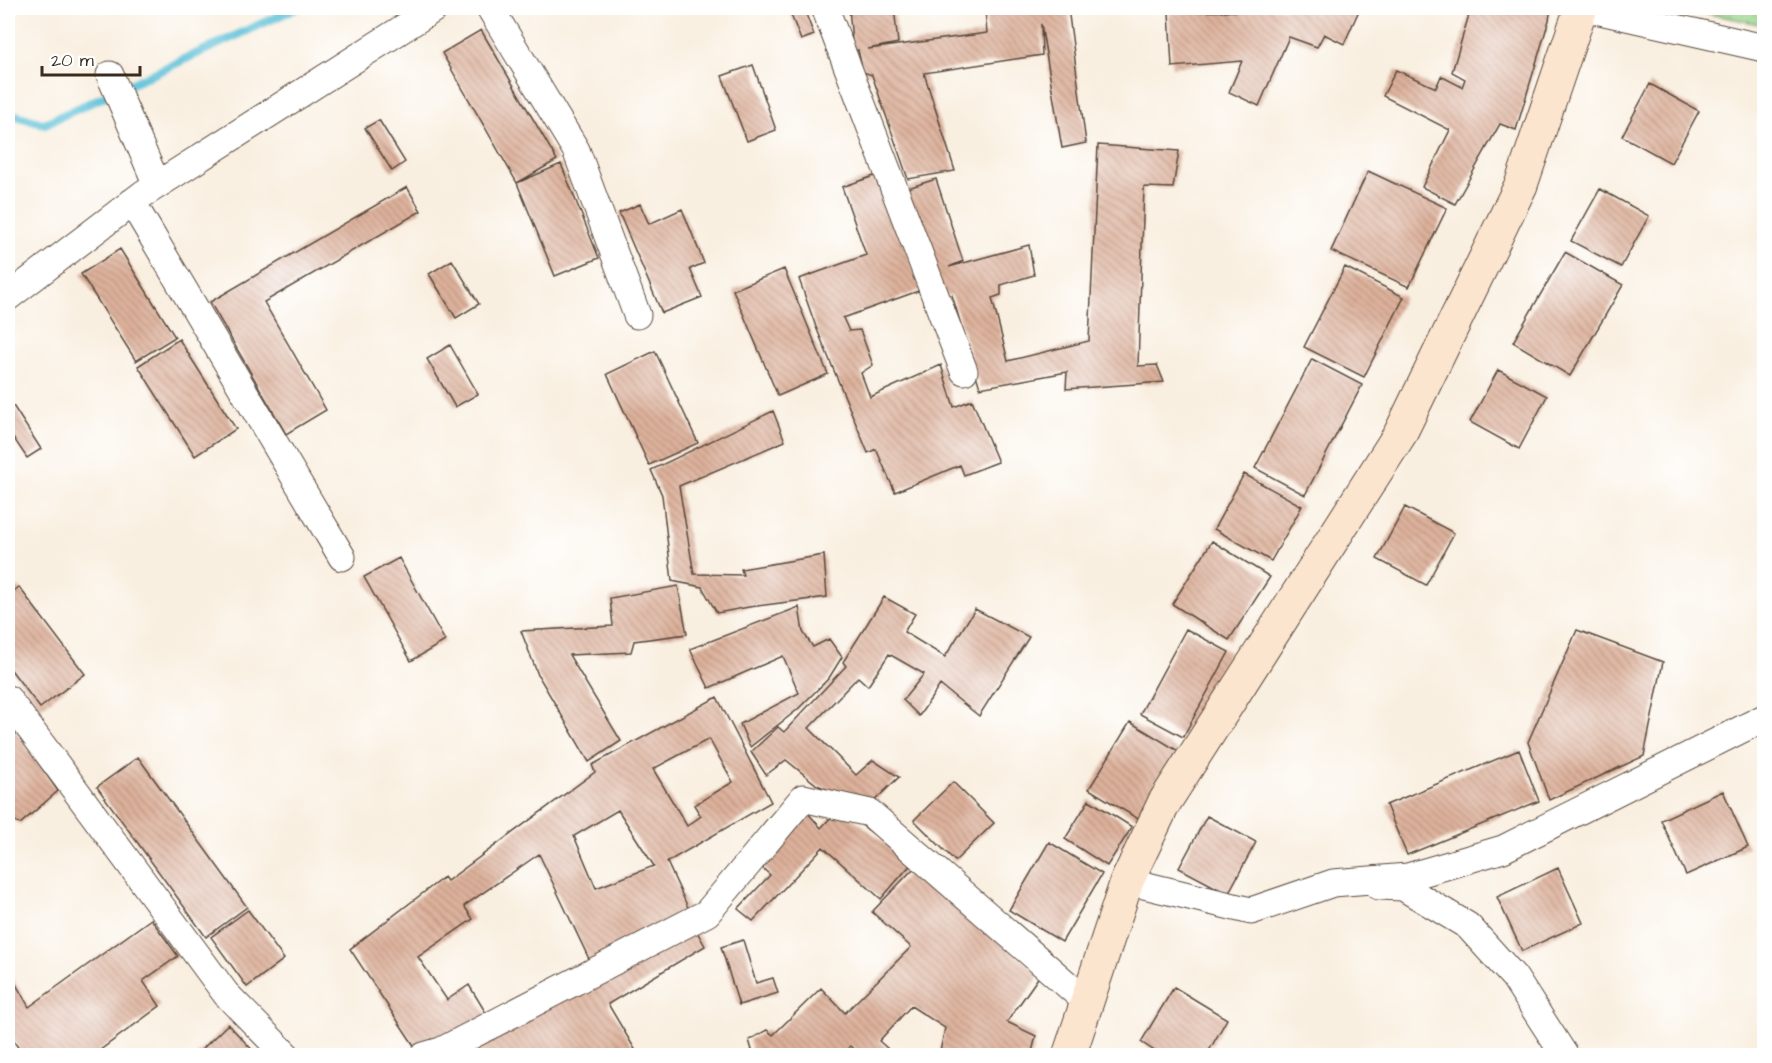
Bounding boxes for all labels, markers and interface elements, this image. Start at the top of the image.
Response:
scale bar [42,39,140,77]
text: 20 m [51,48,94,73]

